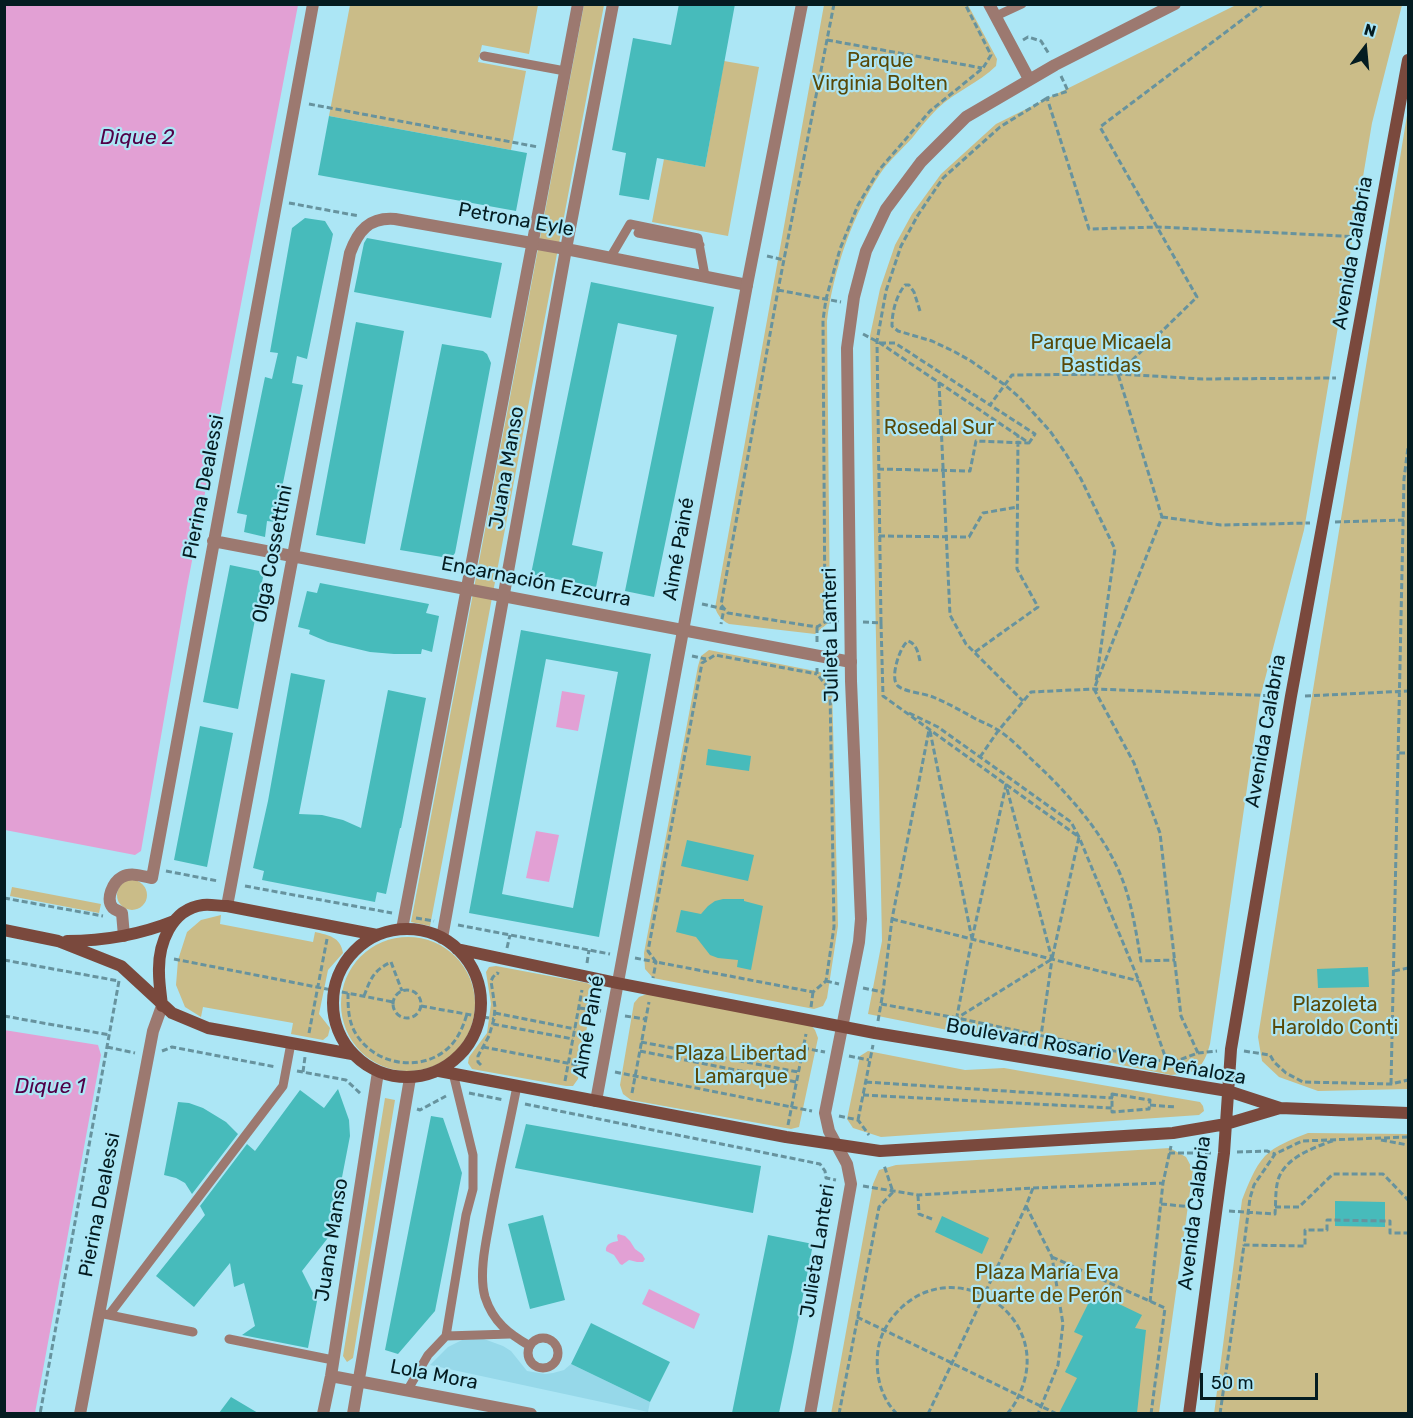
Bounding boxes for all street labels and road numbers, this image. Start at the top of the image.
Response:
street label: Avenida Calabria [1328,175,1378,331]
street label: Petrona Eyle [456,198,576,242]
street label: Juana Manso [484,405,530,531]
street label: Pierina Dealessi [178,413,230,561]
street label: Olga Cossettini [248,483,298,625]
street label: Aimé Painé [658,496,700,602]
street label: Encarnación Ezcurra [439,552,633,612]
street label: Julieta Lanteri [818,567,844,703]
street label: Avenida Calabria [1241,653,1291,809]
street label: Aimé Painé [568,974,610,1080]
street label: Boulevard Rosario Vera Peñaloza [944,1014,1248,1090]
street label: Pierina Dealessi [74,1131,126,1279]
street label: Avenida Calabria [1174,1135,1216,1291]
street label: Juana Manso [310,1177,354,1303]
street label: Julieta Lanteri [796,1182,840,1320]
street label: Lola Mora [388,1355,480,1395]

